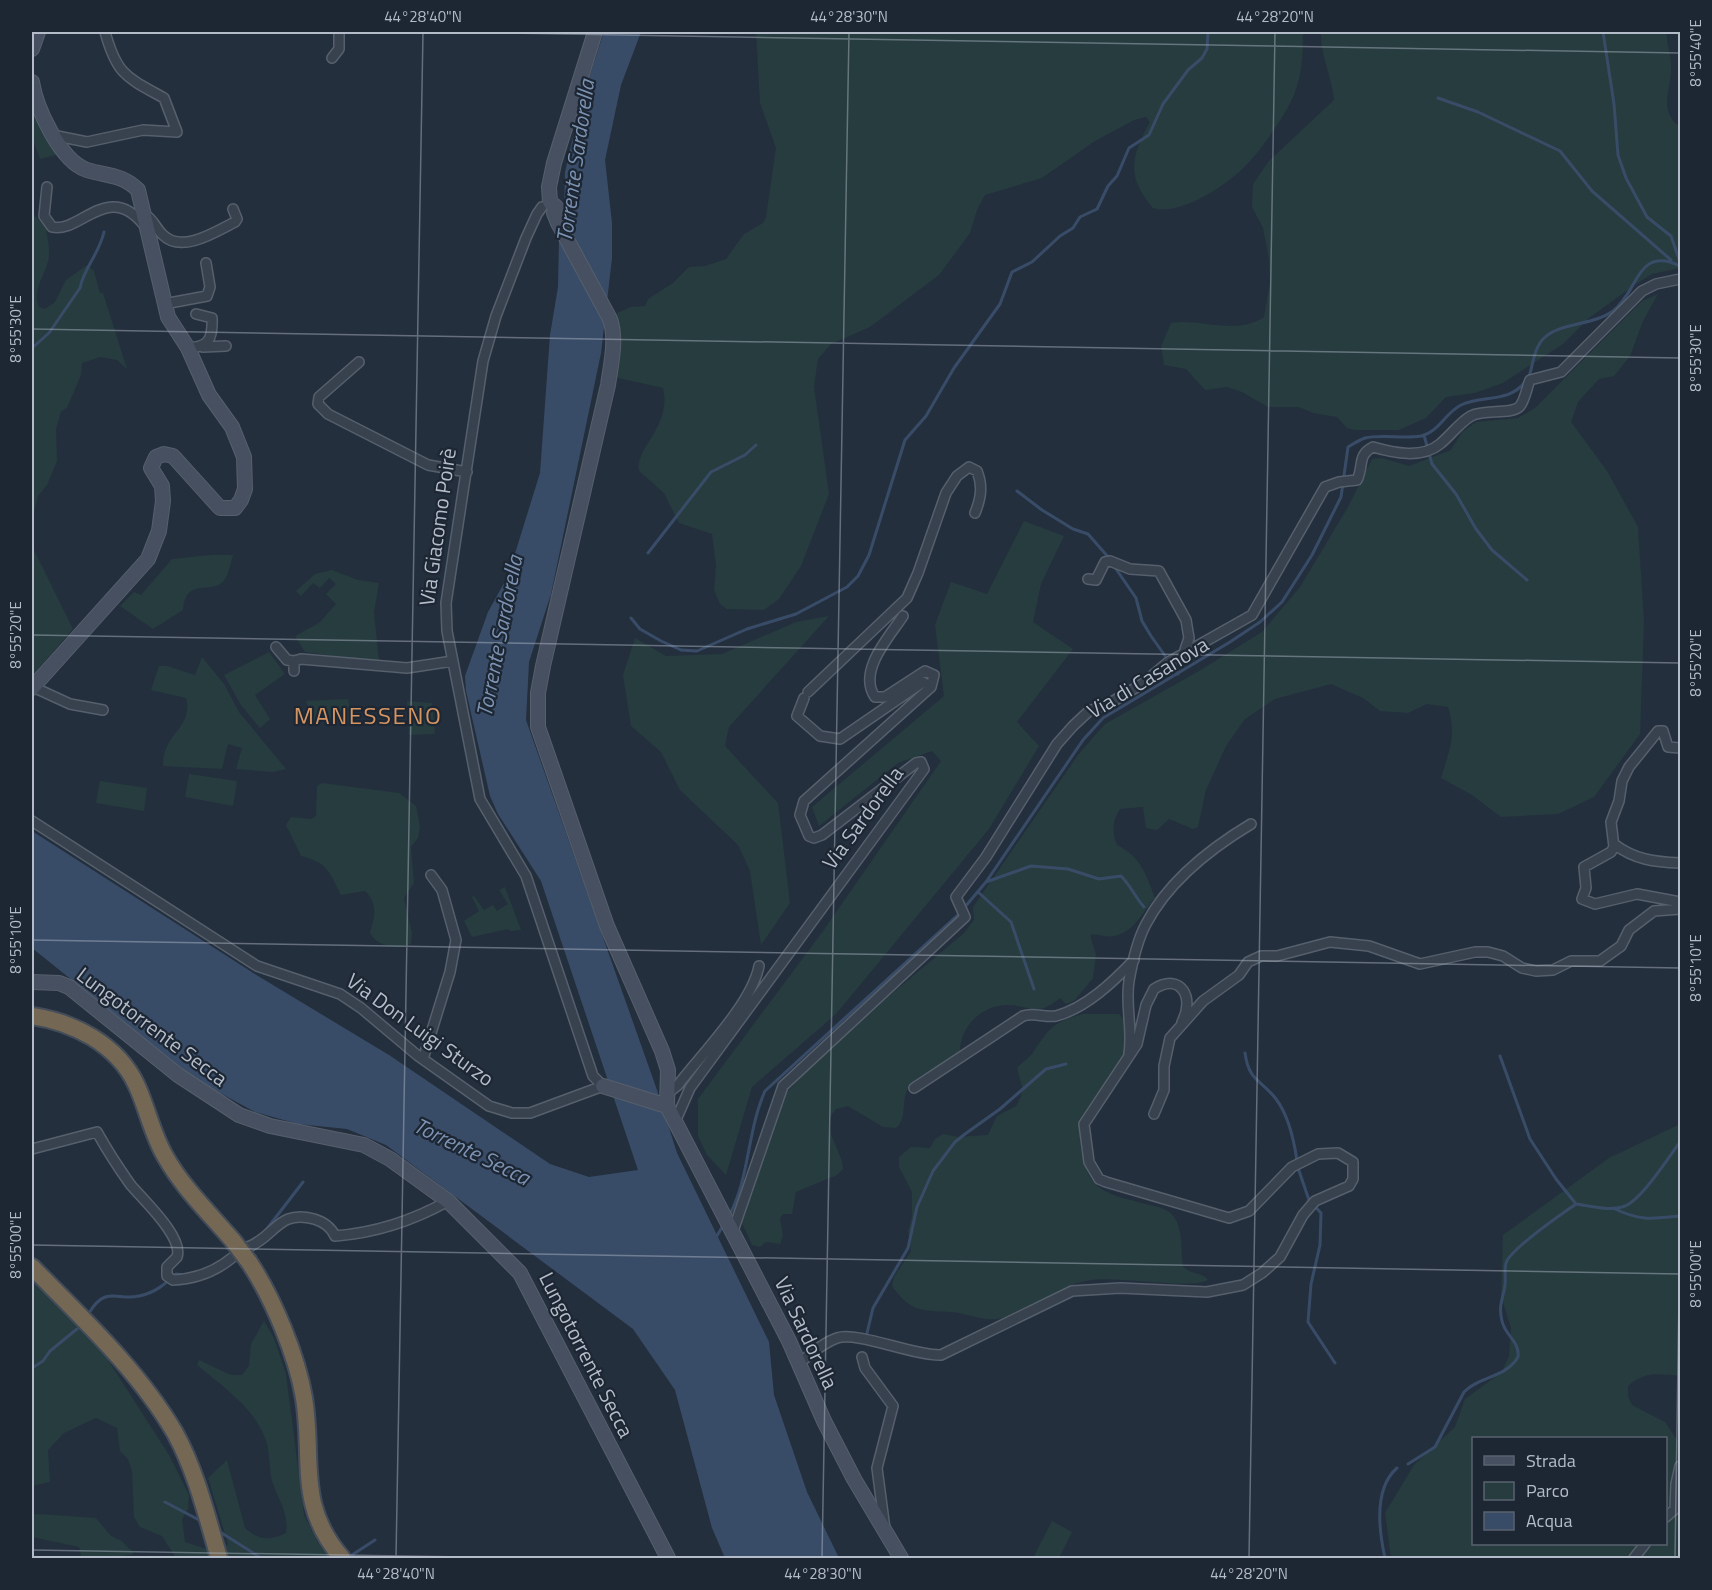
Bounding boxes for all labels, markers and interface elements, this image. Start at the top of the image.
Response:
text: 44°28'40"N [384,5,462,28]
text: 44°28'30"N [810,5,888,28]
text: 44°28'20"N [1236,5,1314,28]
text: 8°55'40"E [1684,19,1707,87]
water label: Torrente Sardorella [547,75,604,245]
text: 8°55'30"E [4,295,27,363]
text: 8°55'30"E [1684,324,1707,392]
street label: Via Giacomo Poirè [410,446,464,608]
water label: Torrente Sardorella [467,550,532,720]
text: 8°55'20"E [4,601,27,669]
street label: Via di Casanova [1080,628,1215,726]
text: 8°55'20"E [1684,629,1707,697]
district label: MANESSENO [294,697,442,733]
street label: Via Sardorella [814,759,911,876]
text: 8°55'10"E [4,906,27,974]
text: 8°55'10"E [1684,934,1707,1002]
street label: Lungotorrente Secca [70,959,235,1094]
street label: Via Don Luigi Sturzo [340,965,501,1094]
water label: Torrente Secca [408,1108,538,1195]
text: 8°55'00"E [4,1211,27,1279]
text: 8°55'00"E [1684,1240,1707,1308]
street label: Lungotorrente Secca [531,1266,643,1443]
street label: Via Sardorella [767,1271,847,1395]
legend [1472,1437,1667,1545]
text: Strada [1526,1447,1576,1474]
text: Parco [1526,1477,1569,1504]
text: Acqua [1526,1507,1572,1534]
text: 44°28'40"N [357,1562,435,1585]
text: 44°28'30"N [784,1562,862,1585]
text: 44°28'20"N [1210,1562,1288,1585]

